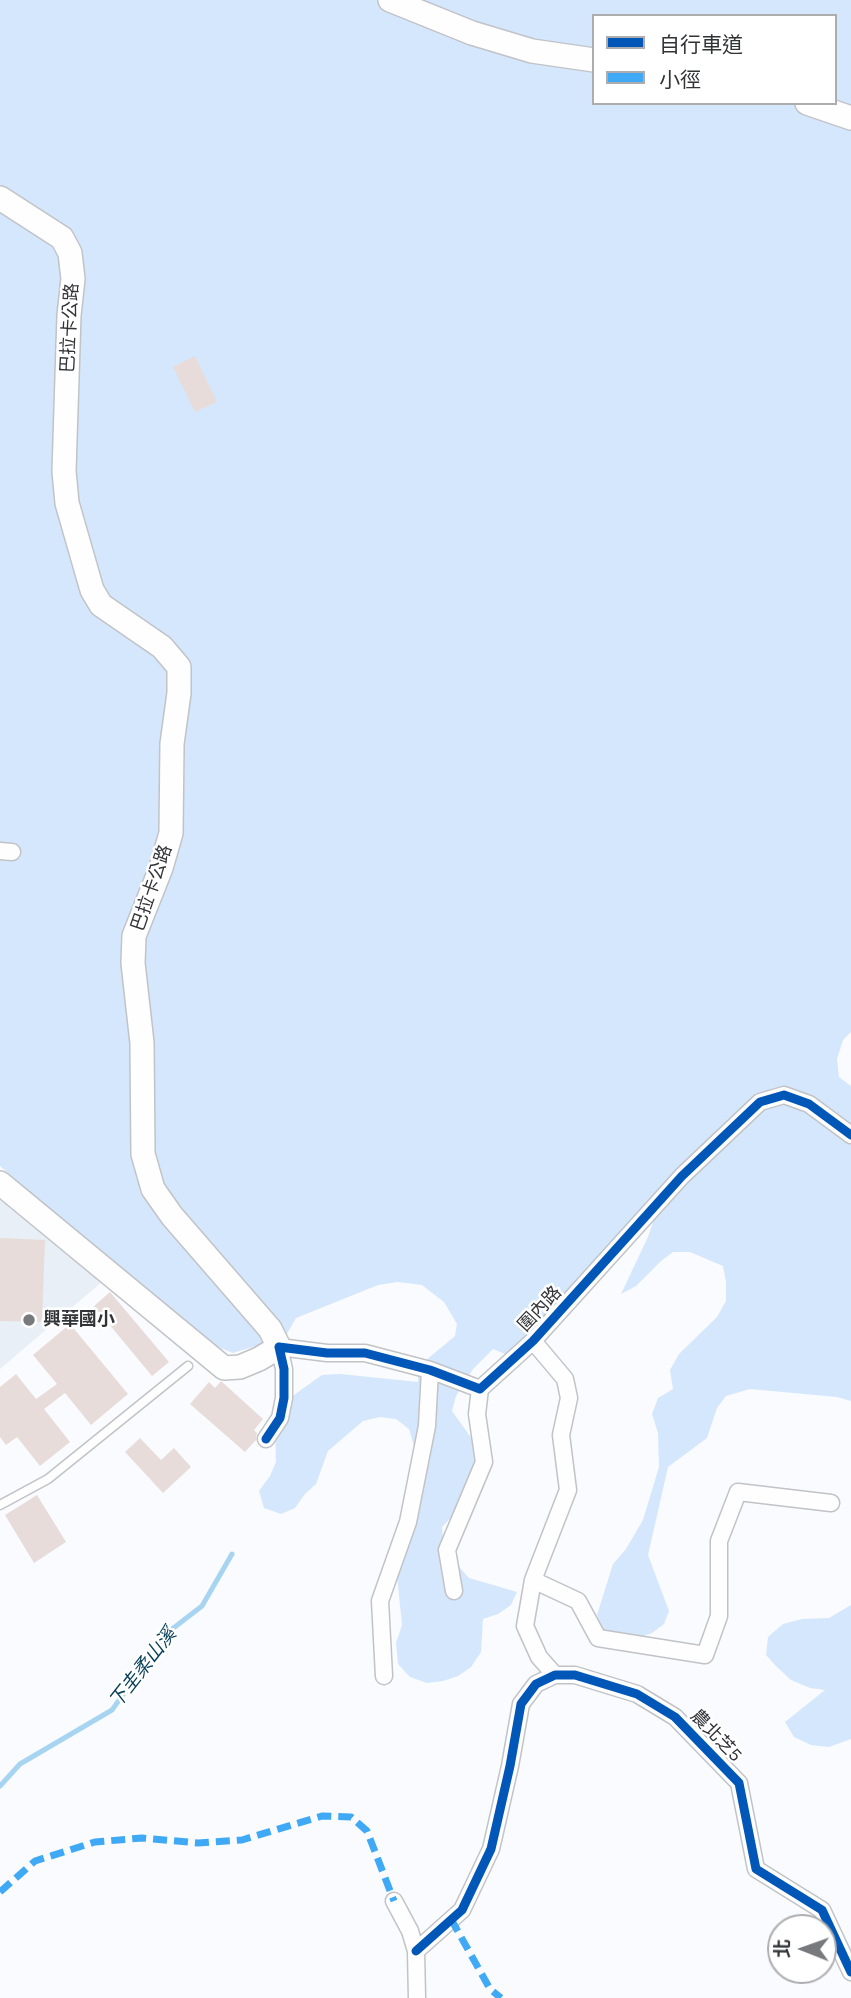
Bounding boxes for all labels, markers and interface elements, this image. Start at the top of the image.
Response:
legend [592,14,837,105]
text: 自行車道 [659,32,743,57]
text: 小徑 [659,67,701,92]
street label: 巴拉卡公路 [57,282,83,374]
street label: 巴拉卡公路 [127,842,177,934]
street label: 圍內路 [514,1282,566,1336]
place label: 興華國小 [43,1309,115,1331]
marker: 興華國小 [21,1312,37,1328]
water label: 下圭柔山溪 [105,1624,181,1712]
street label: 農北芝5 [686,1705,746,1767]
north arrow [767,1914,837,1984]
text: 北 [771,1939,794,1958]

